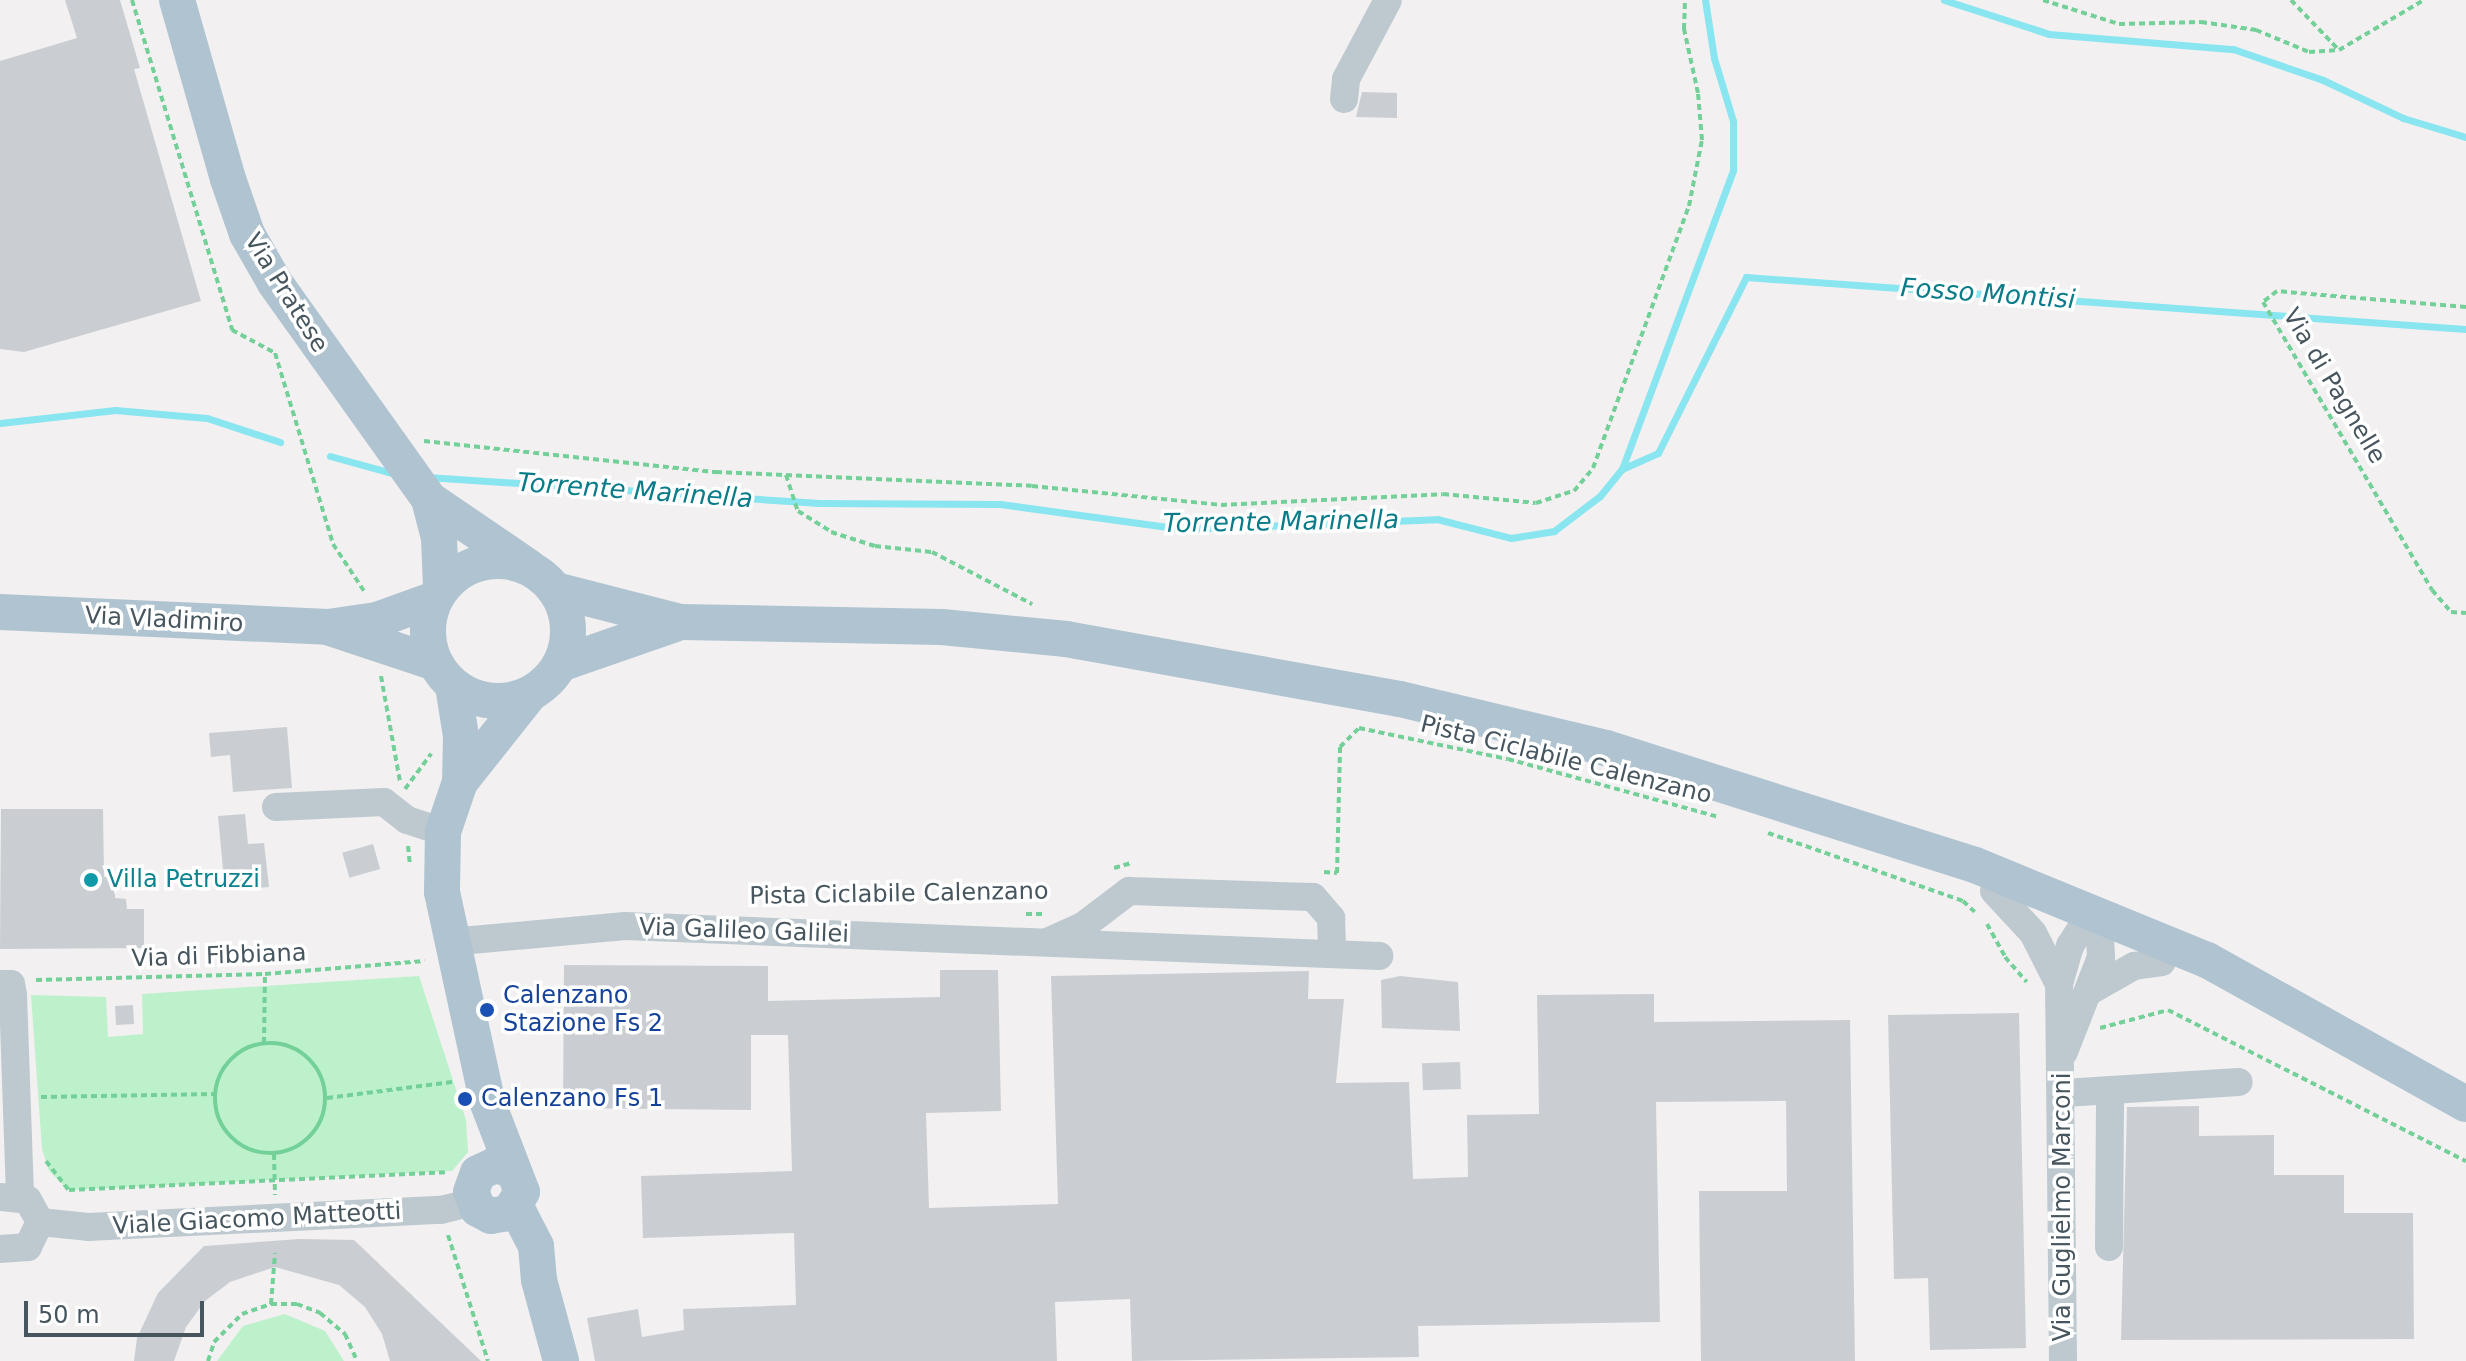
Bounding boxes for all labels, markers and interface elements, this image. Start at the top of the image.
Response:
street label: Via Pratese [238,228,334,358]
water label: Fosso Montisi [1900,272,2076,316]
street label: Via di Pagnelle [2276,303,2392,469]
water label: Torrente Marinella [516,467,754,515]
water label: Torrente Marinella [1163,504,1399,540]
street label: Via Vladimiro [84,601,244,639]
street label: Pista Ciclabile Calenzano [1417,710,1715,810]
place label: Villa Petruzzi [107,866,260,894]
marker: Villa Petruzzi [82,871,100,889]
street label: Pista Ciclabile Calenzano [749,877,1049,911]
street label: Via Galileo Galilei [639,913,849,949]
street label: Via di Fibbiana [131,939,307,973]
place label: Calenzano Stazione Fs 2 [503,982,663,1038]
marker: Calenzano Stazione Fs 2 [478,1001,496,1019]
street label: Via Guglielmo Marconi [2049,1073,2077,1341]
place label: Calenzano Fs 1 [481,1085,663,1113]
marker: Calenzano Fs 1 [456,1090,474,1108]
street label: Viale Giacomo Matteotti [112,1197,402,1241]
scale bar [28,1285,208,1335]
text: 50 m [38,1301,100,1329]

